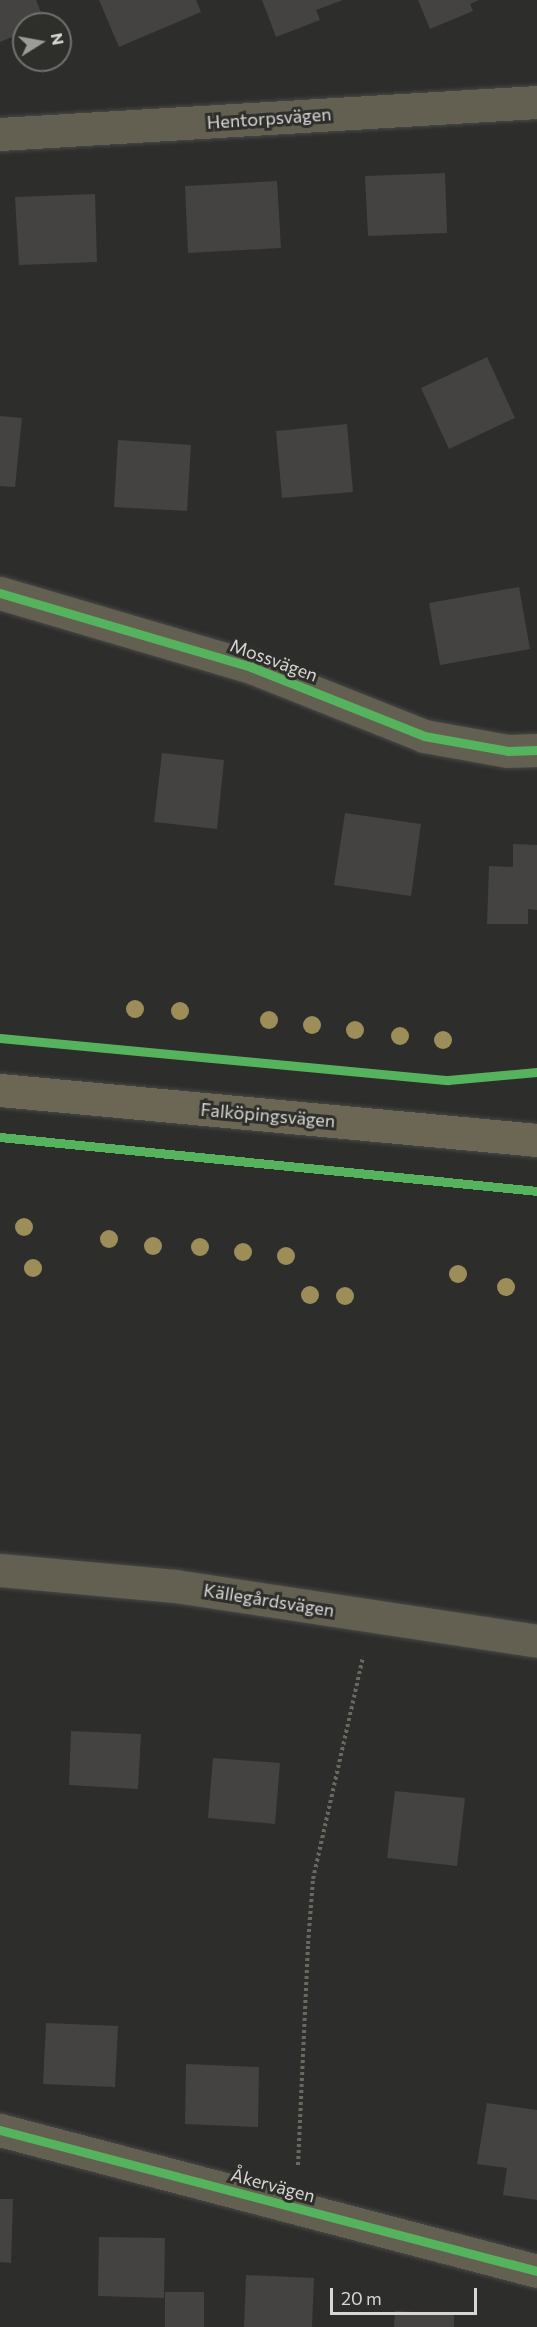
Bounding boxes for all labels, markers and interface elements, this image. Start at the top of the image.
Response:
north arrow [12,12,72,72]
text: N [48,31,69,47]
street label: Hentorpsvägen [206,103,332,133]
street label: Mossvägen [227,634,321,686]
street label: Falköpingsvägen [200,1098,336,1132]
street label: Källegårdsvägen [202,1579,336,1621]
street label: Åkervägen [229,2163,317,2207]
scale bar [333,2276,480,2314]
text: 20 m [341,2287,382,2309]

